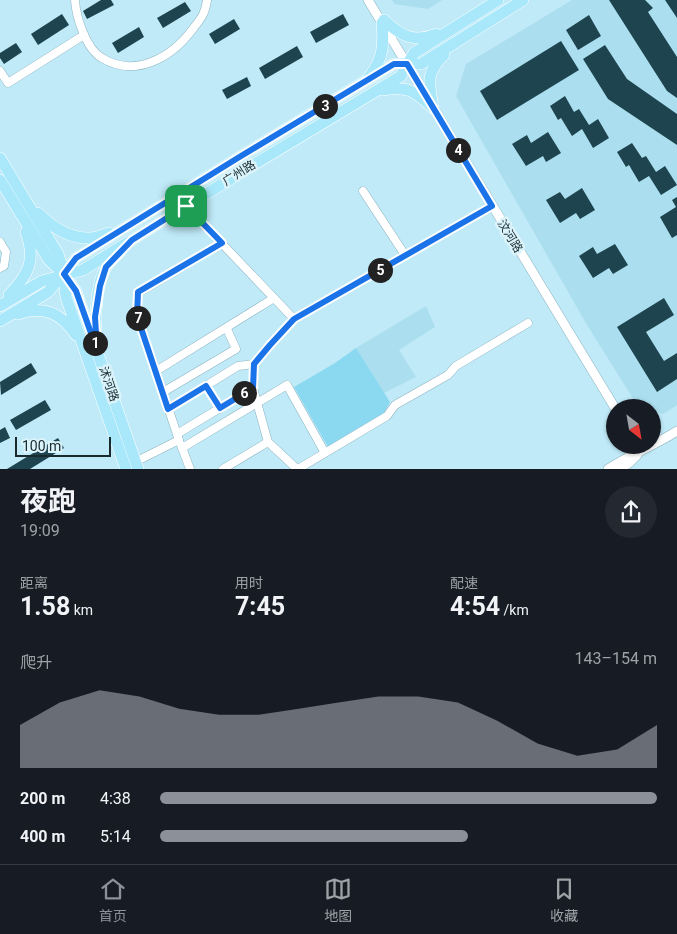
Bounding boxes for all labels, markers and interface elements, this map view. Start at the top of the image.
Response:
pin: 3 [312,94,338,118]
text: 3 [321,98,330,114]
pin: 4 [446,138,470,162]
text: 4 [454,142,463,158]
street label: 广州路 [220,158,258,188]
pin [165,185,207,227]
icon: arrive [172,192,200,220]
street label: 汶河路 [495,217,525,255]
pin: 5 [368,258,392,282]
text: 5 [376,262,385,278]
pin: 7 [126,306,150,330]
text: 7 [134,310,143,326]
pin: 1 [82,330,108,356]
text: 1 [91,335,100,351]
street label: 沭河路 [97,365,121,403]
pin: 6 [232,380,256,406]
text: 6 [240,385,249,401]
north arrow [606,399,661,454]
map controls [606,399,661,454]
scale bar [15,434,111,457]
text: 100 m [22,438,61,454]
text: 夜跑 [20,485,76,518]
button: share [605,486,657,538]
text: 19:09 [20,521,60,540]
text: 距离 [20,575,48,591]
text: 用时 [235,575,263,591]
text: 配速 [450,575,478,591]
text: 1.58 [20,592,70,621]
text: 7:45 [235,592,285,621]
text: 4:54 [450,592,500,621]
text: km [70,602,93,618]
text: /km [500,602,529,618]
text: 143–154 m [575,649,657,668]
text: 爬升 [20,653,52,672]
text: 200 m [20,789,65,808]
text: 4:38 [100,789,131,808]
text: 400 m [20,827,65,846]
text: 5:14 [100,827,131,846]
tab: 首页 [99,875,127,925]
tab: 地图 [324,875,352,925]
tab: 收藏 [550,875,578,925]

